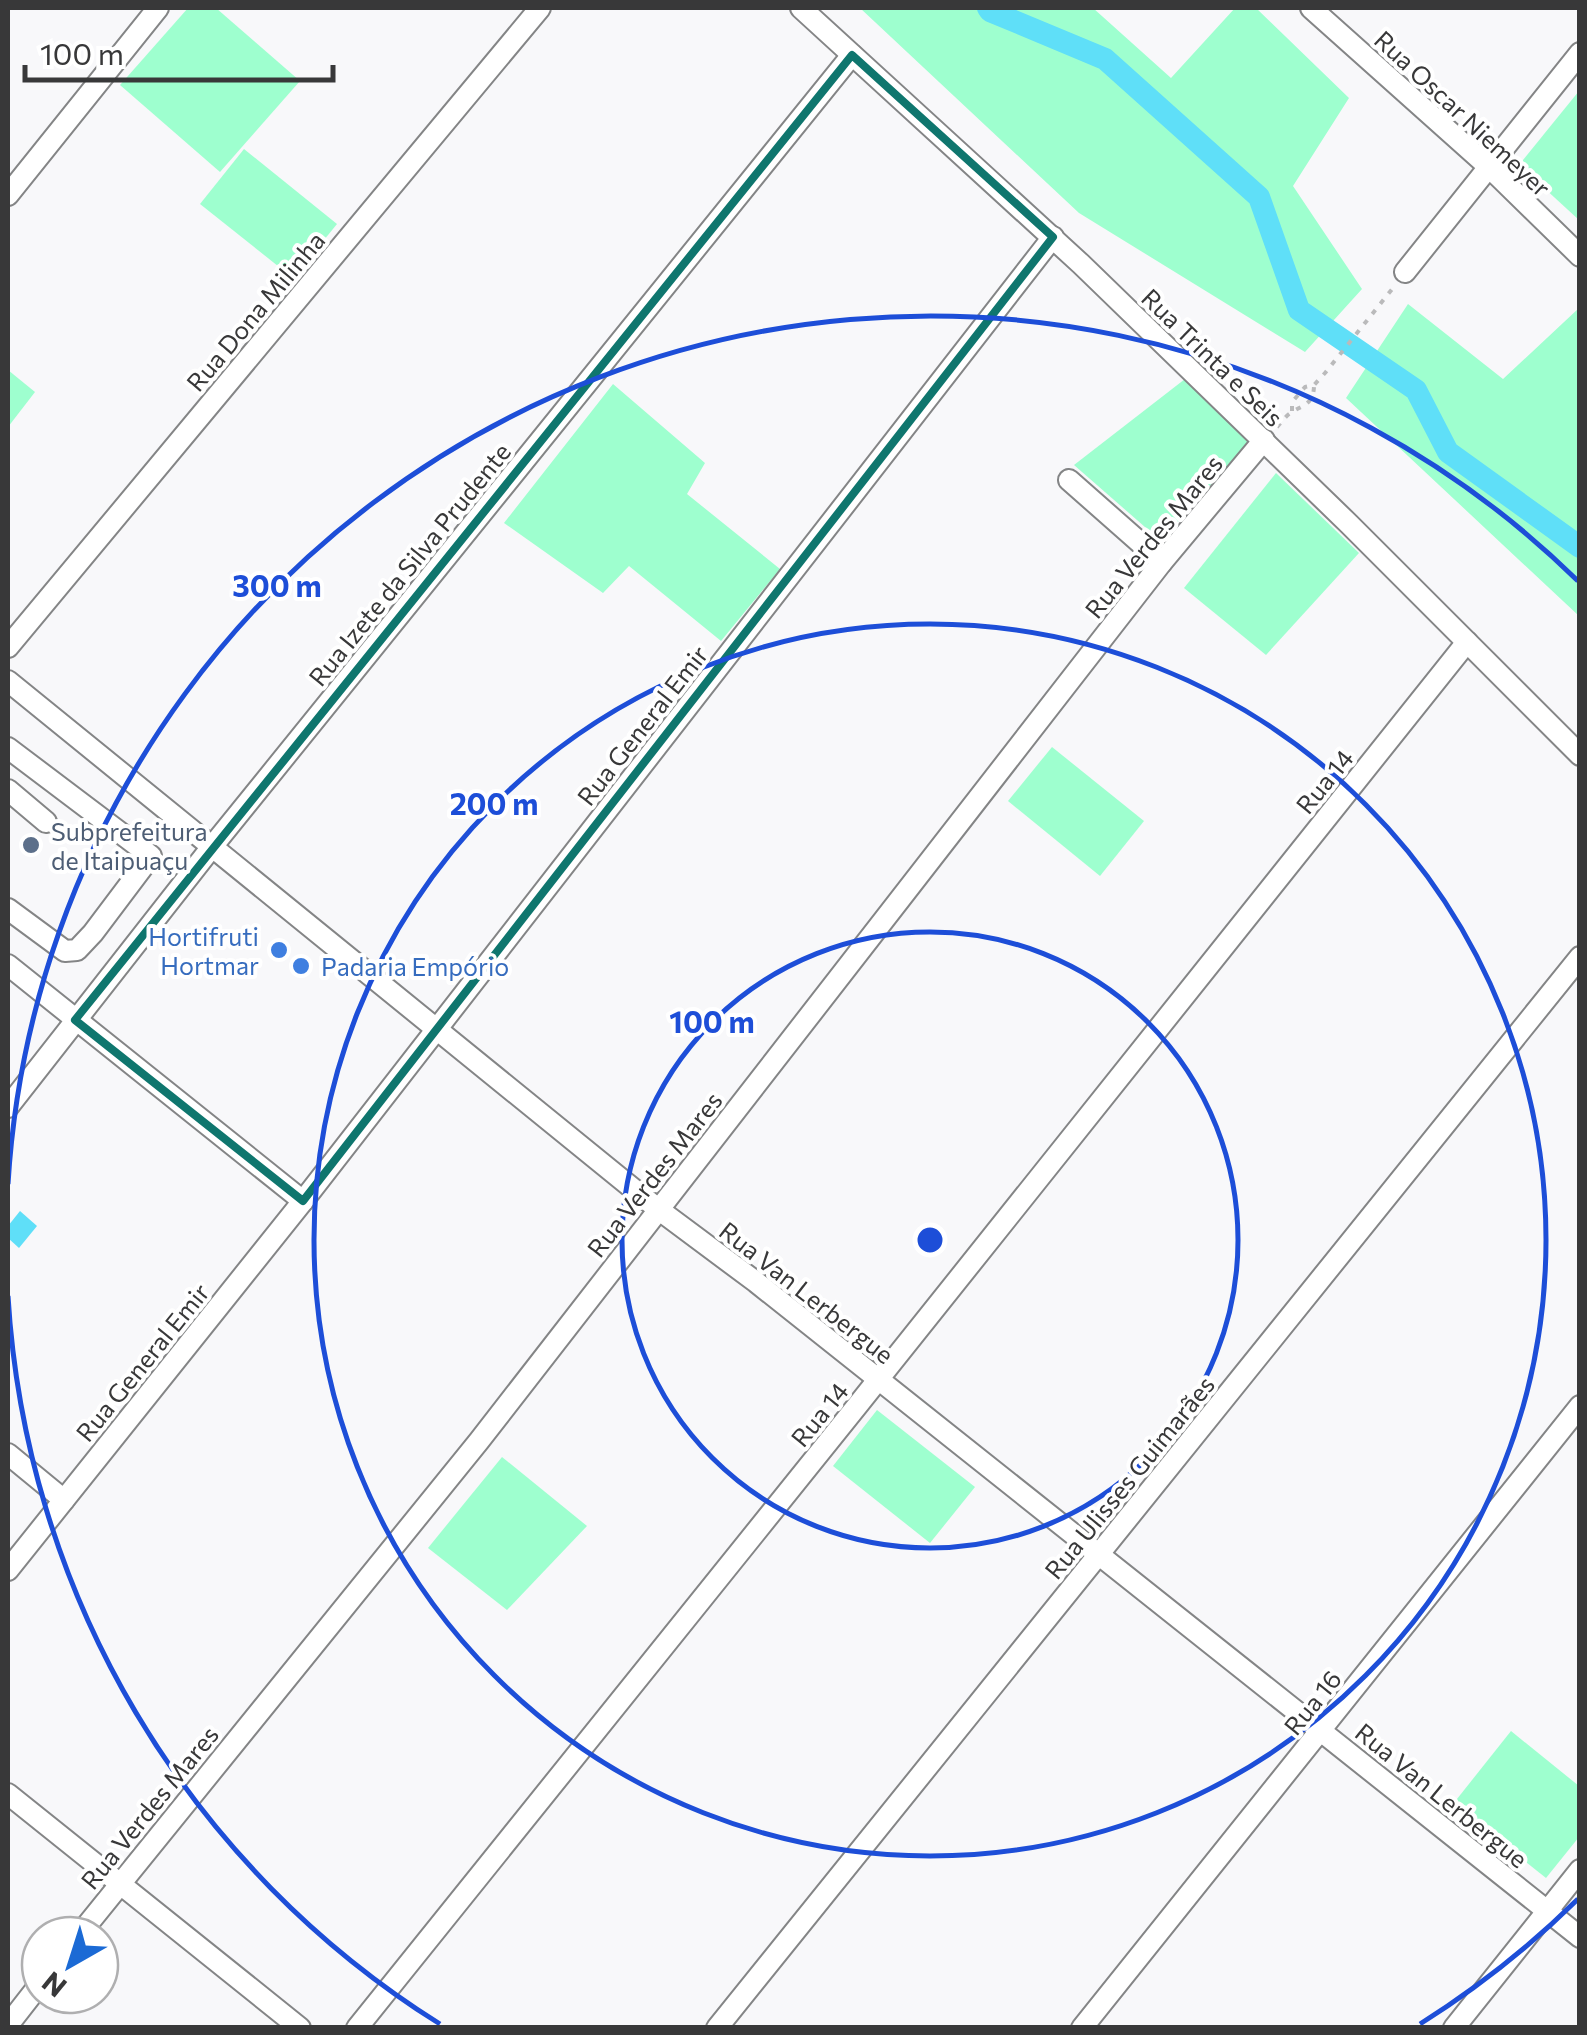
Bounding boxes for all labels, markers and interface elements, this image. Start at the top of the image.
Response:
scale bar [25,20,332,82]
street label: Rua Oscar Niemeyer [1369,24,1557,202]
text: 100 m [40,34,124,71]
street label: Rua Dona Milinha [180,225,330,397]
street label: Rua Trinta e Seis [1136,282,1290,432]
street label: Rua Izete da Silva Prudente [302,436,516,692]
street label: Rua Verdes Mares [1078,448,1228,624]
text: 300 m [232,566,322,603]
street label: Rua General Emir [570,639,714,811]
street label: Rua 14 [1289,743,1359,819]
text: 200 m [450,784,538,821]
place label: Subprefeitura de Itaipuaçu [51,816,208,875]
marker: Subprefeitura de Itaipuaçu [20,834,42,856]
place label: Hortifruti Hortmar [148,921,259,980]
marker: Hortifruti Hortmar [268,939,290,961]
place label: Padaria Empório [321,951,509,981]
marker: Padaria Empório [290,955,312,977]
text: 100 m [669,1002,755,1039]
street label: Rua Verdes Mares [580,1085,728,1263]
street label: Rua Van Lerbergue [714,1215,900,1369]
centre of rings [912,1222,948,1258]
street label: Rua General Emir [69,1277,215,1447]
street label: Rua Ulisses Guimarães [1038,1369,1220,1585]
street label: Rua 14 [784,1376,854,1452]
street label: Rua 16 [1277,1664,1347,1740]
street label: Rua Van Lerbergue [1350,1716,1534,1874]
street label: Rua Verdes Mares [74,1719,224,1895]
north arrow [20,1915,120,2015]
text: N [35,1965,72,2005]

